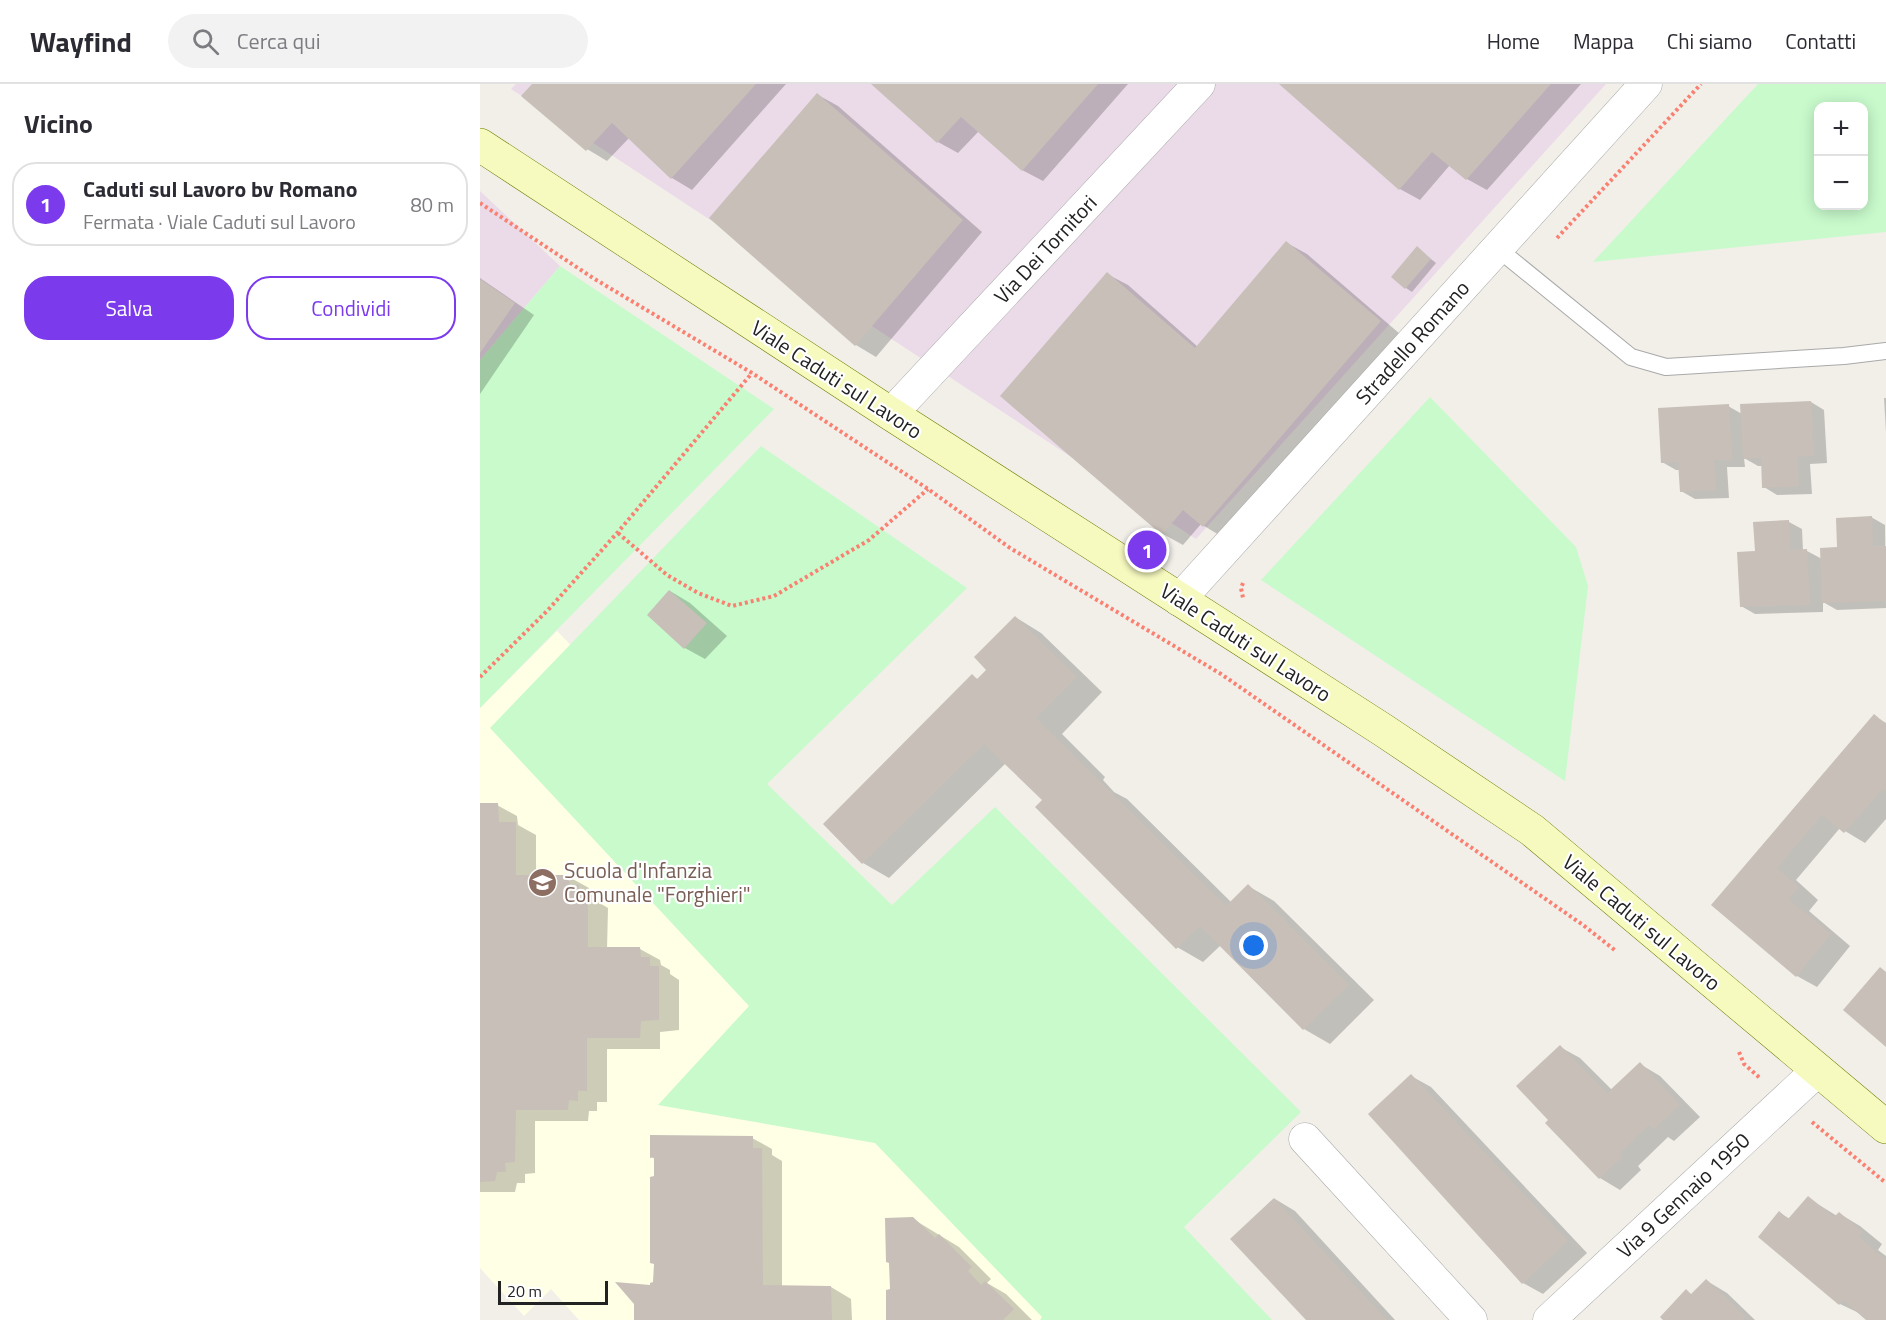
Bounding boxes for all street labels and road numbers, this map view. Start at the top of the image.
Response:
street label: Via Dei Tornitori [986,187,1104,311]
street label: Stradello Romano [1347,273,1477,411]
street label: Viale Caduti sul Lavoro [745,312,929,446]
street label: Viale Caduti sul Lavoro [1154,575,1338,709]
street label: Viale Caduti sul Lavoro [1556,846,1728,998]
street label: Via 9 Gennaio 1950 [1609,1125,1757,1265]

